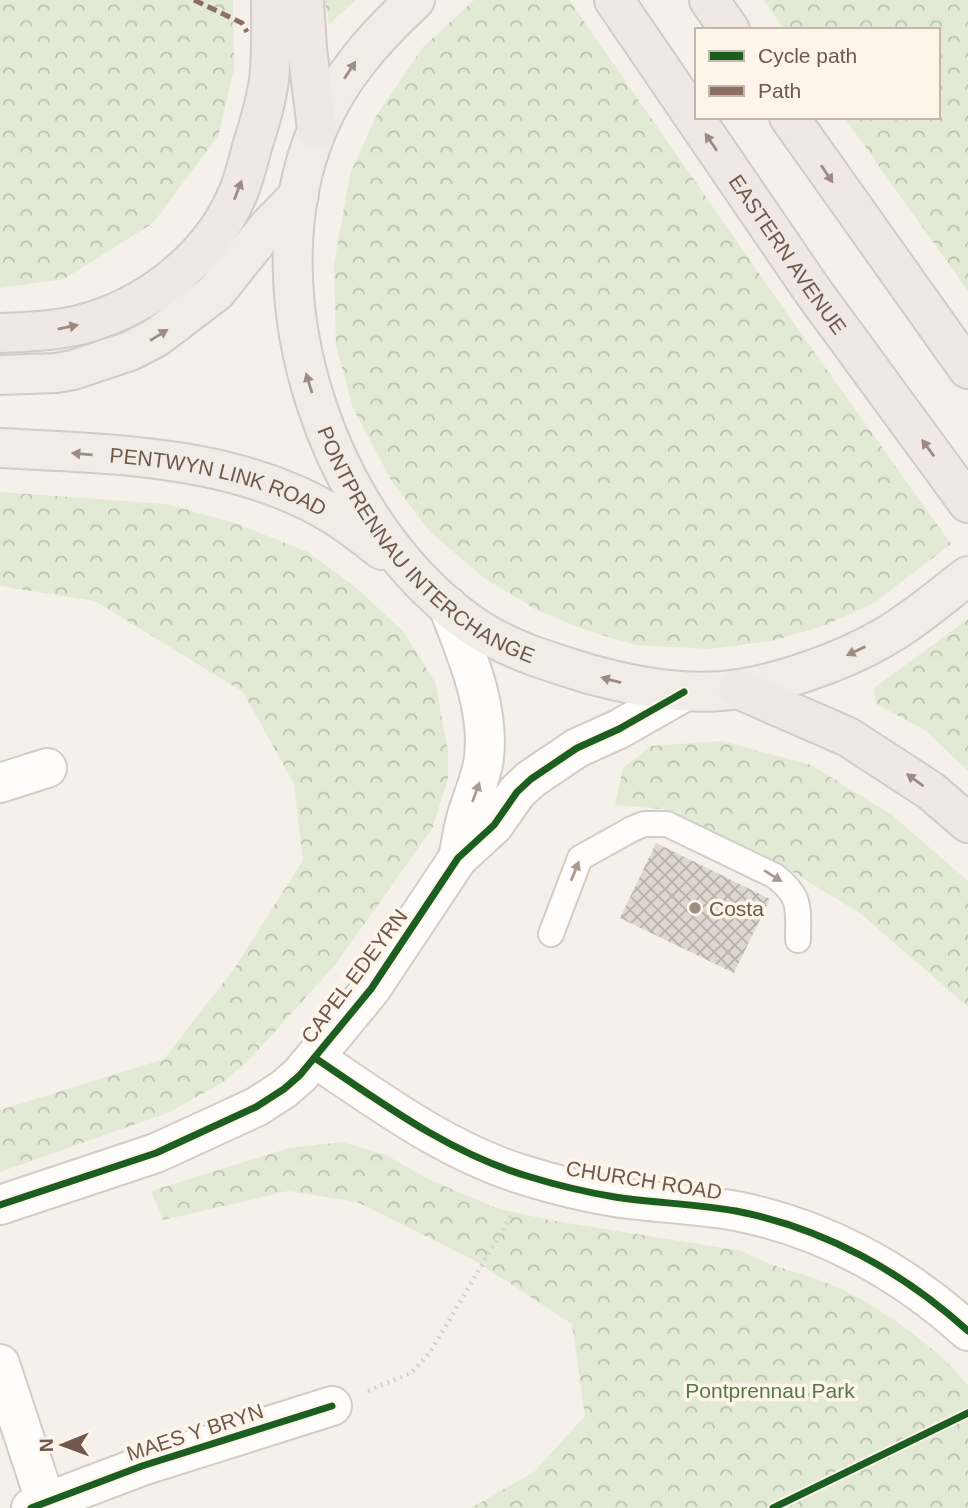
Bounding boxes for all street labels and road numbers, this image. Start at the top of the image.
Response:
street label: EASTERN AVENUE [725,170,852,338]
street label: PONTPRENNAU INTERCHANGE [314,423,538,667]
street label: PENTWYN LINK ROAD [109,443,331,520]
street label: CAPEL EDEYRN [296,905,412,1047]
street label: CHURCH ROAD [564,1156,724,1204]
street label: MAES Y BRYN [124,1399,266,1465]

